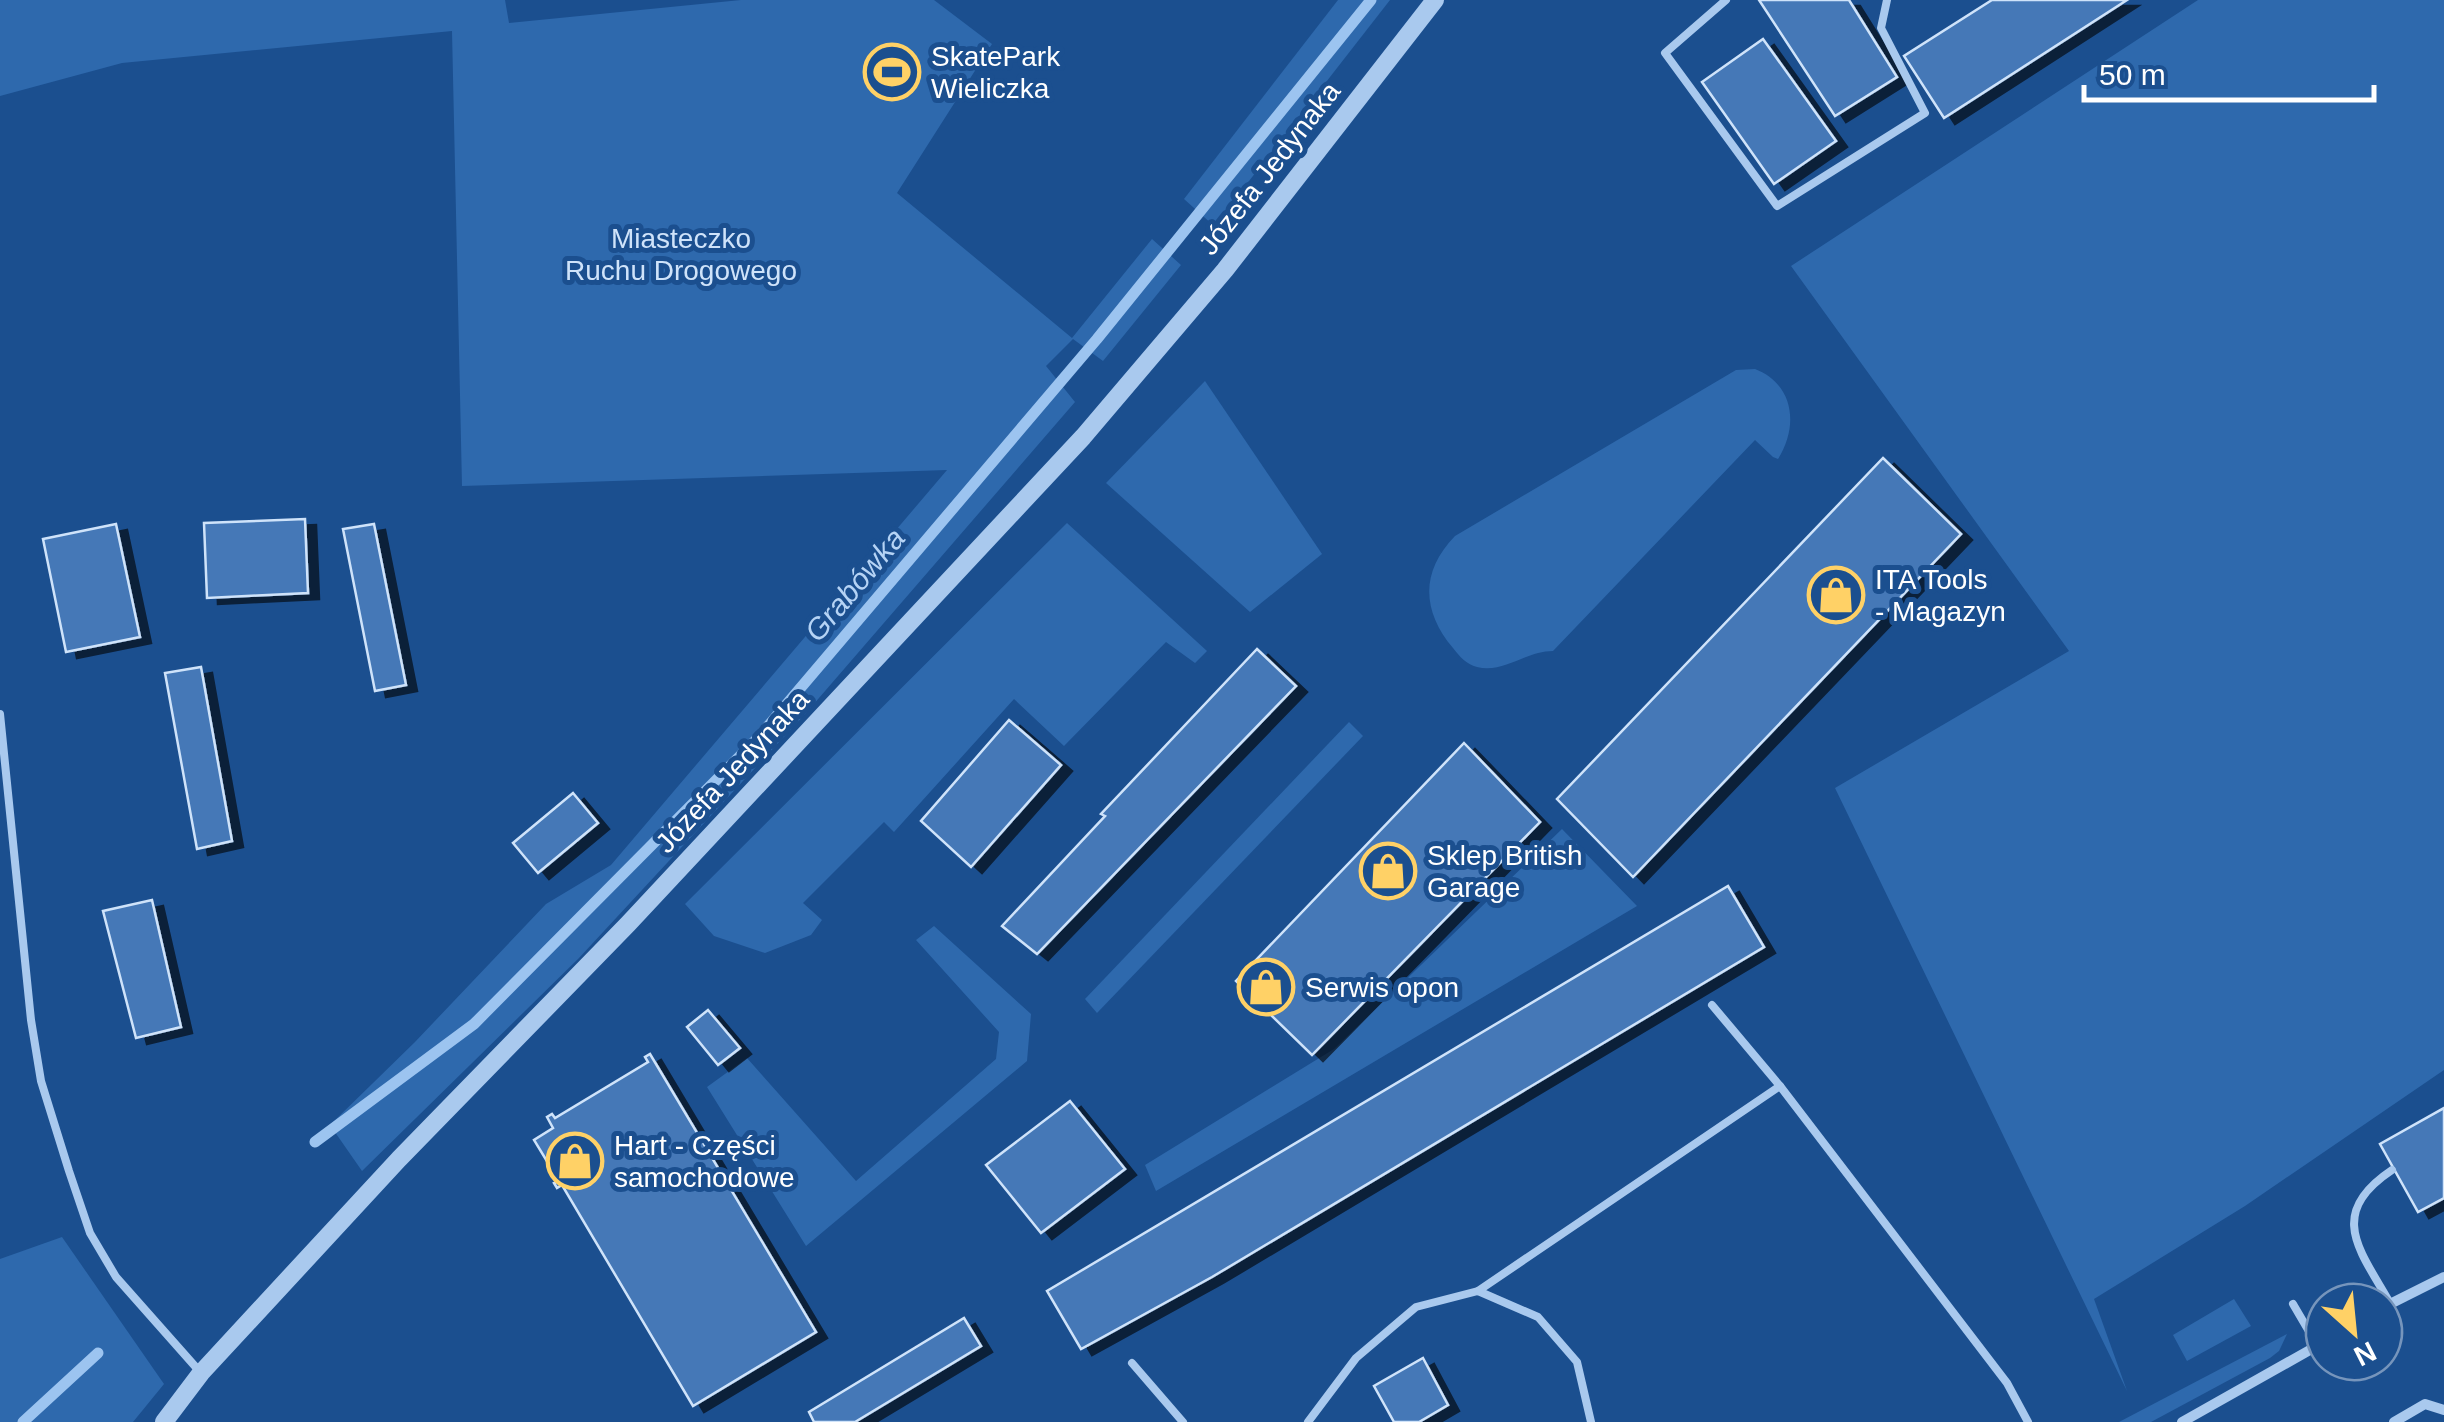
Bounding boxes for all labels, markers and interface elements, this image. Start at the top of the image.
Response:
scale bar [2084,40,2374,102]
place label: SkatePark Wieliczka [931,41,1061,104]
sports icon: SkatePark Wieliczka [862,42,922,102]
text: 50 m [2099,58,2166,91]
street label: Józefa Jedynaka [1192,76,1347,261]
park label: Miasteczko Ruchu Drogowego [565,223,797,286]
water label: Grabówka [798,522,911,648]
place label: ITA Tools - Magazyn [1875,564,2006,627]
shop icon: ITA Tools - Magazyn [1806,565,1866,625]
street label: Józefa Jedynaka [649,684,816,859]
place label: Sklep British Garage [1427,840,1583,903]
shop icon: Sklep British Garage [1358,841,1418,901]
shop icon: Serwis opon [1236,957,1296,1017]
place label: Serwis opon [1305,972,1459,1003]
place label: Hart - Części samochodowe [614,1130,795,1193]
shop icon: Hart - Części samochodowe [545,1131,605,1191]
north arrow [2304,1282,2404,1382]
text: N [2349,1335,2381,1372]

